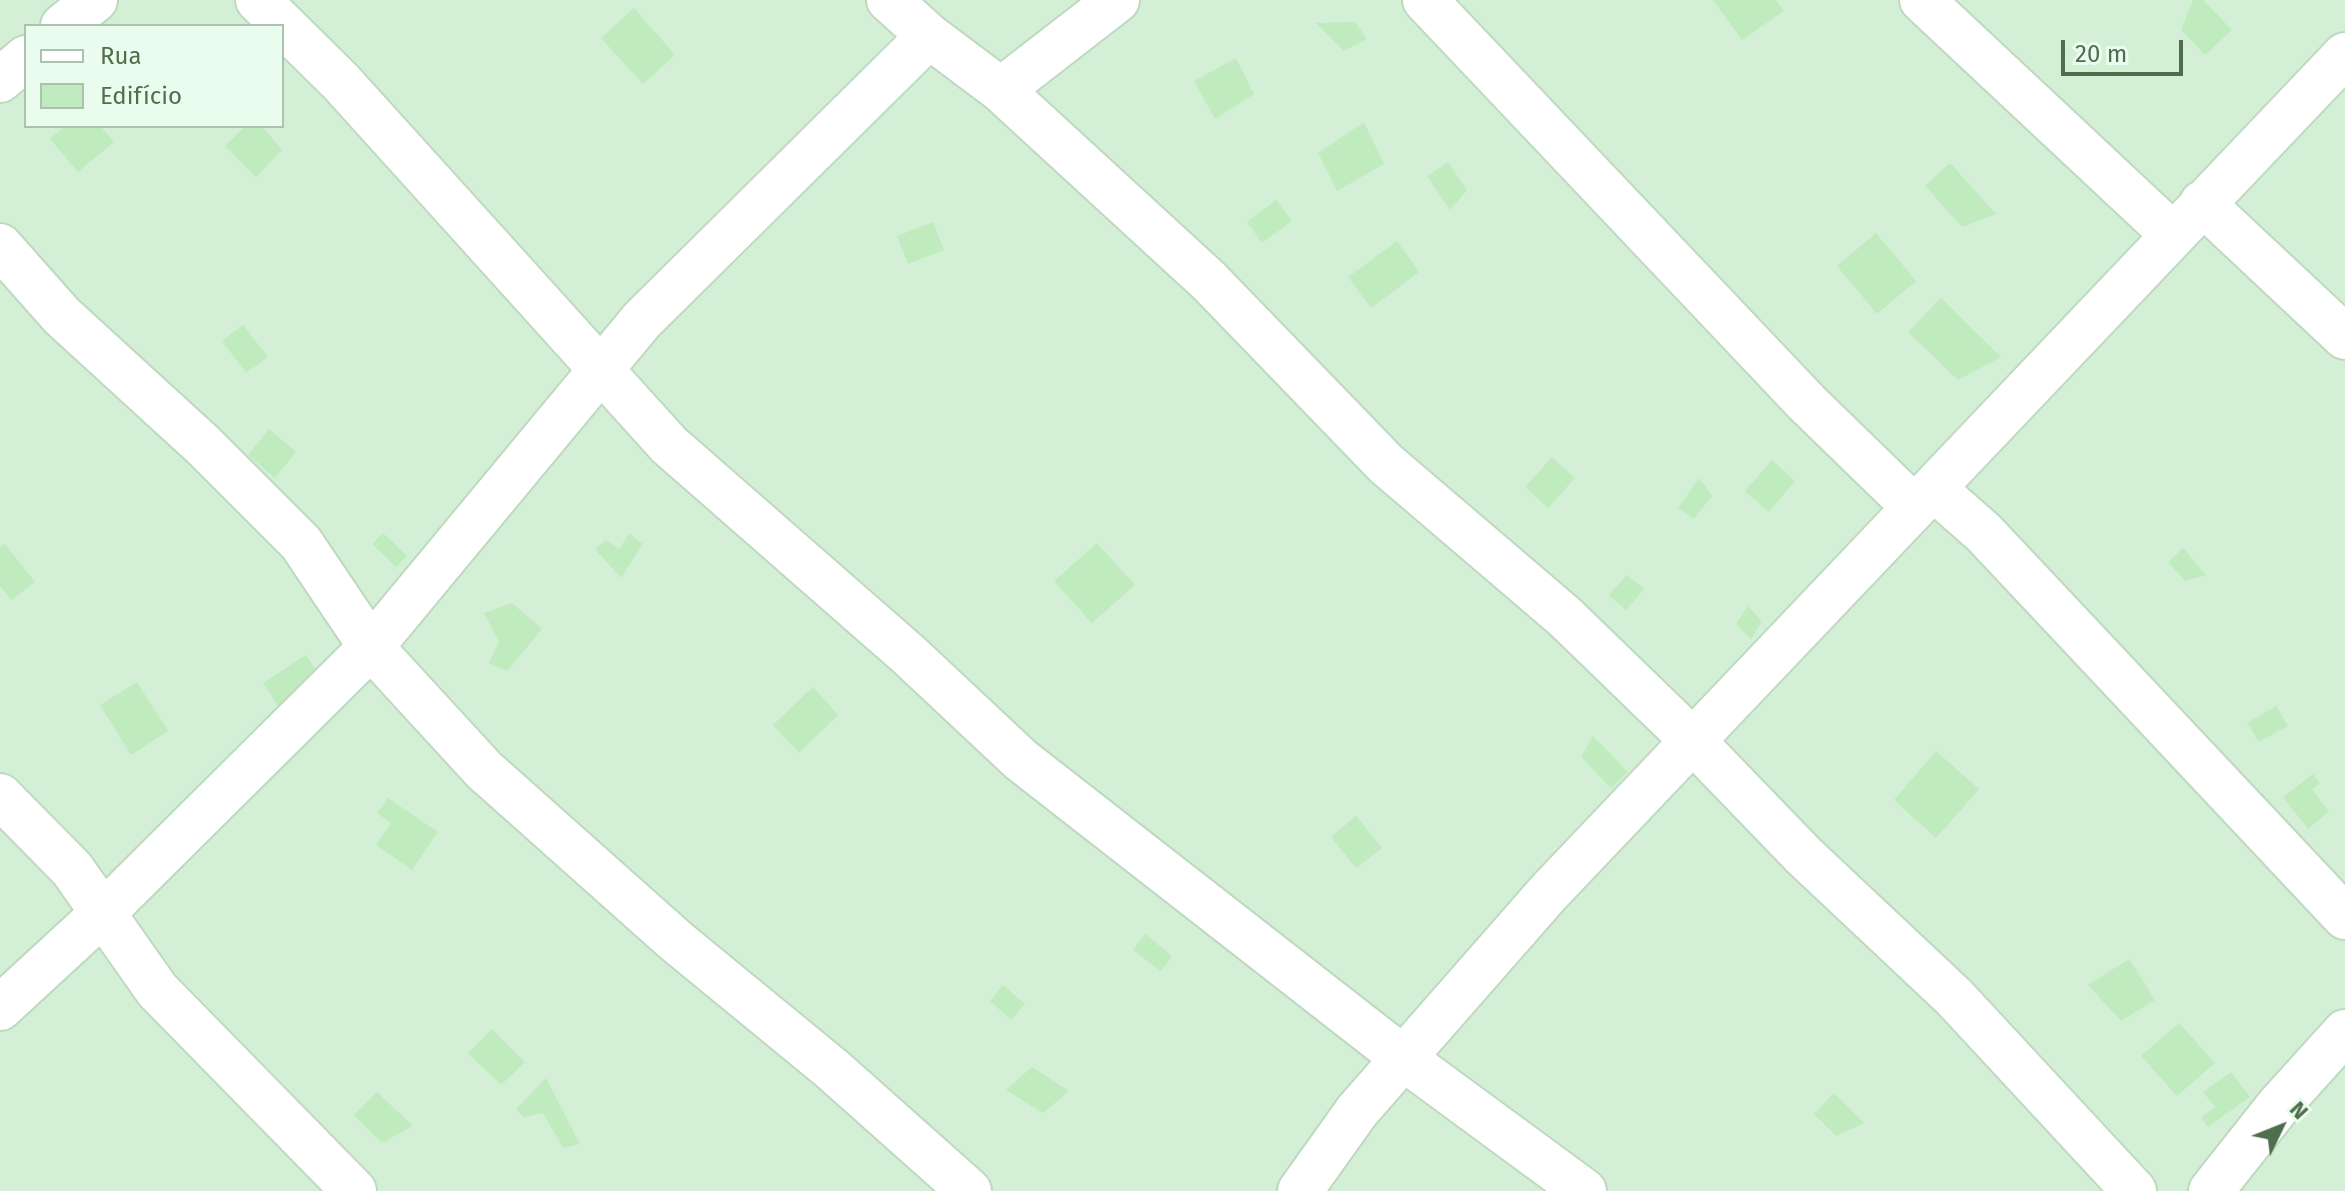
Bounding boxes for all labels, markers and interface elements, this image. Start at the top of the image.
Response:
legend [24,24,284,128]
scale bar [2065,24,2187,74]
text: 20 m [2075,40,2127,68]
text: Rua [100,42,142,70]
text: Edifício [100,82,182,110]
north arrow [2241,1087,2321,1167]
text: N [2284,1096,2314,1125]

